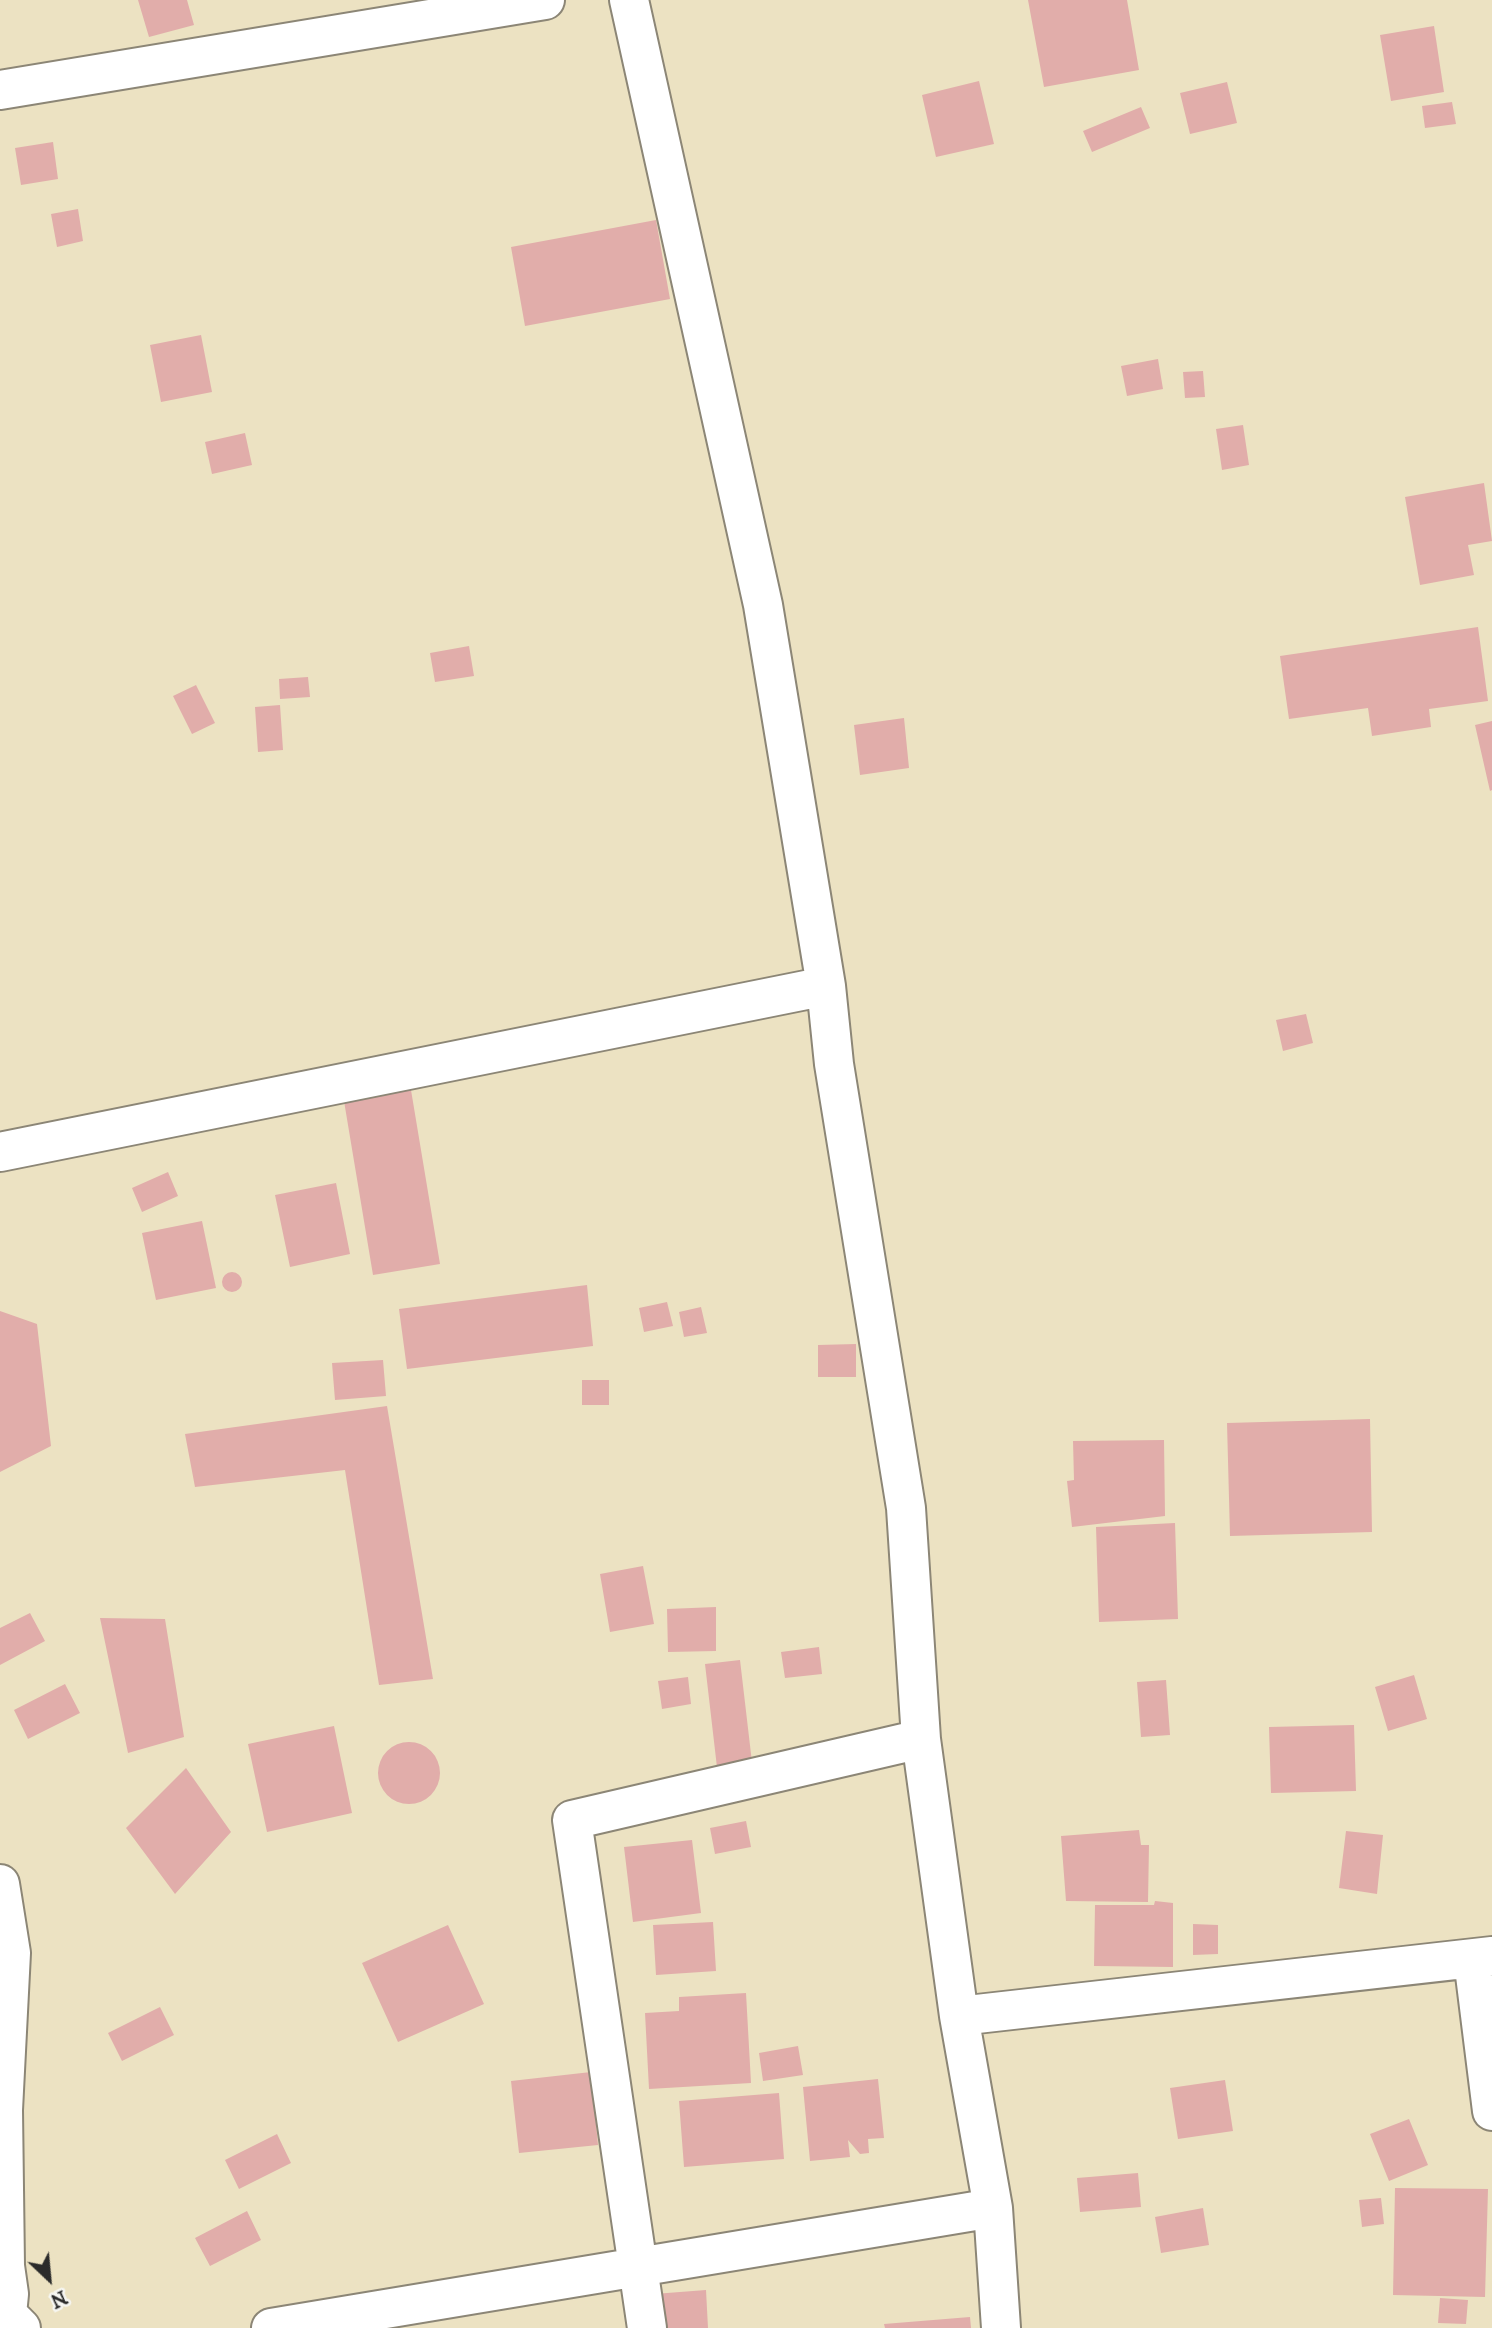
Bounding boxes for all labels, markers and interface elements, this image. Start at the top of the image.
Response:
north arrow [14,2244,84,2314]
text: N [46,2285,70,2312]

